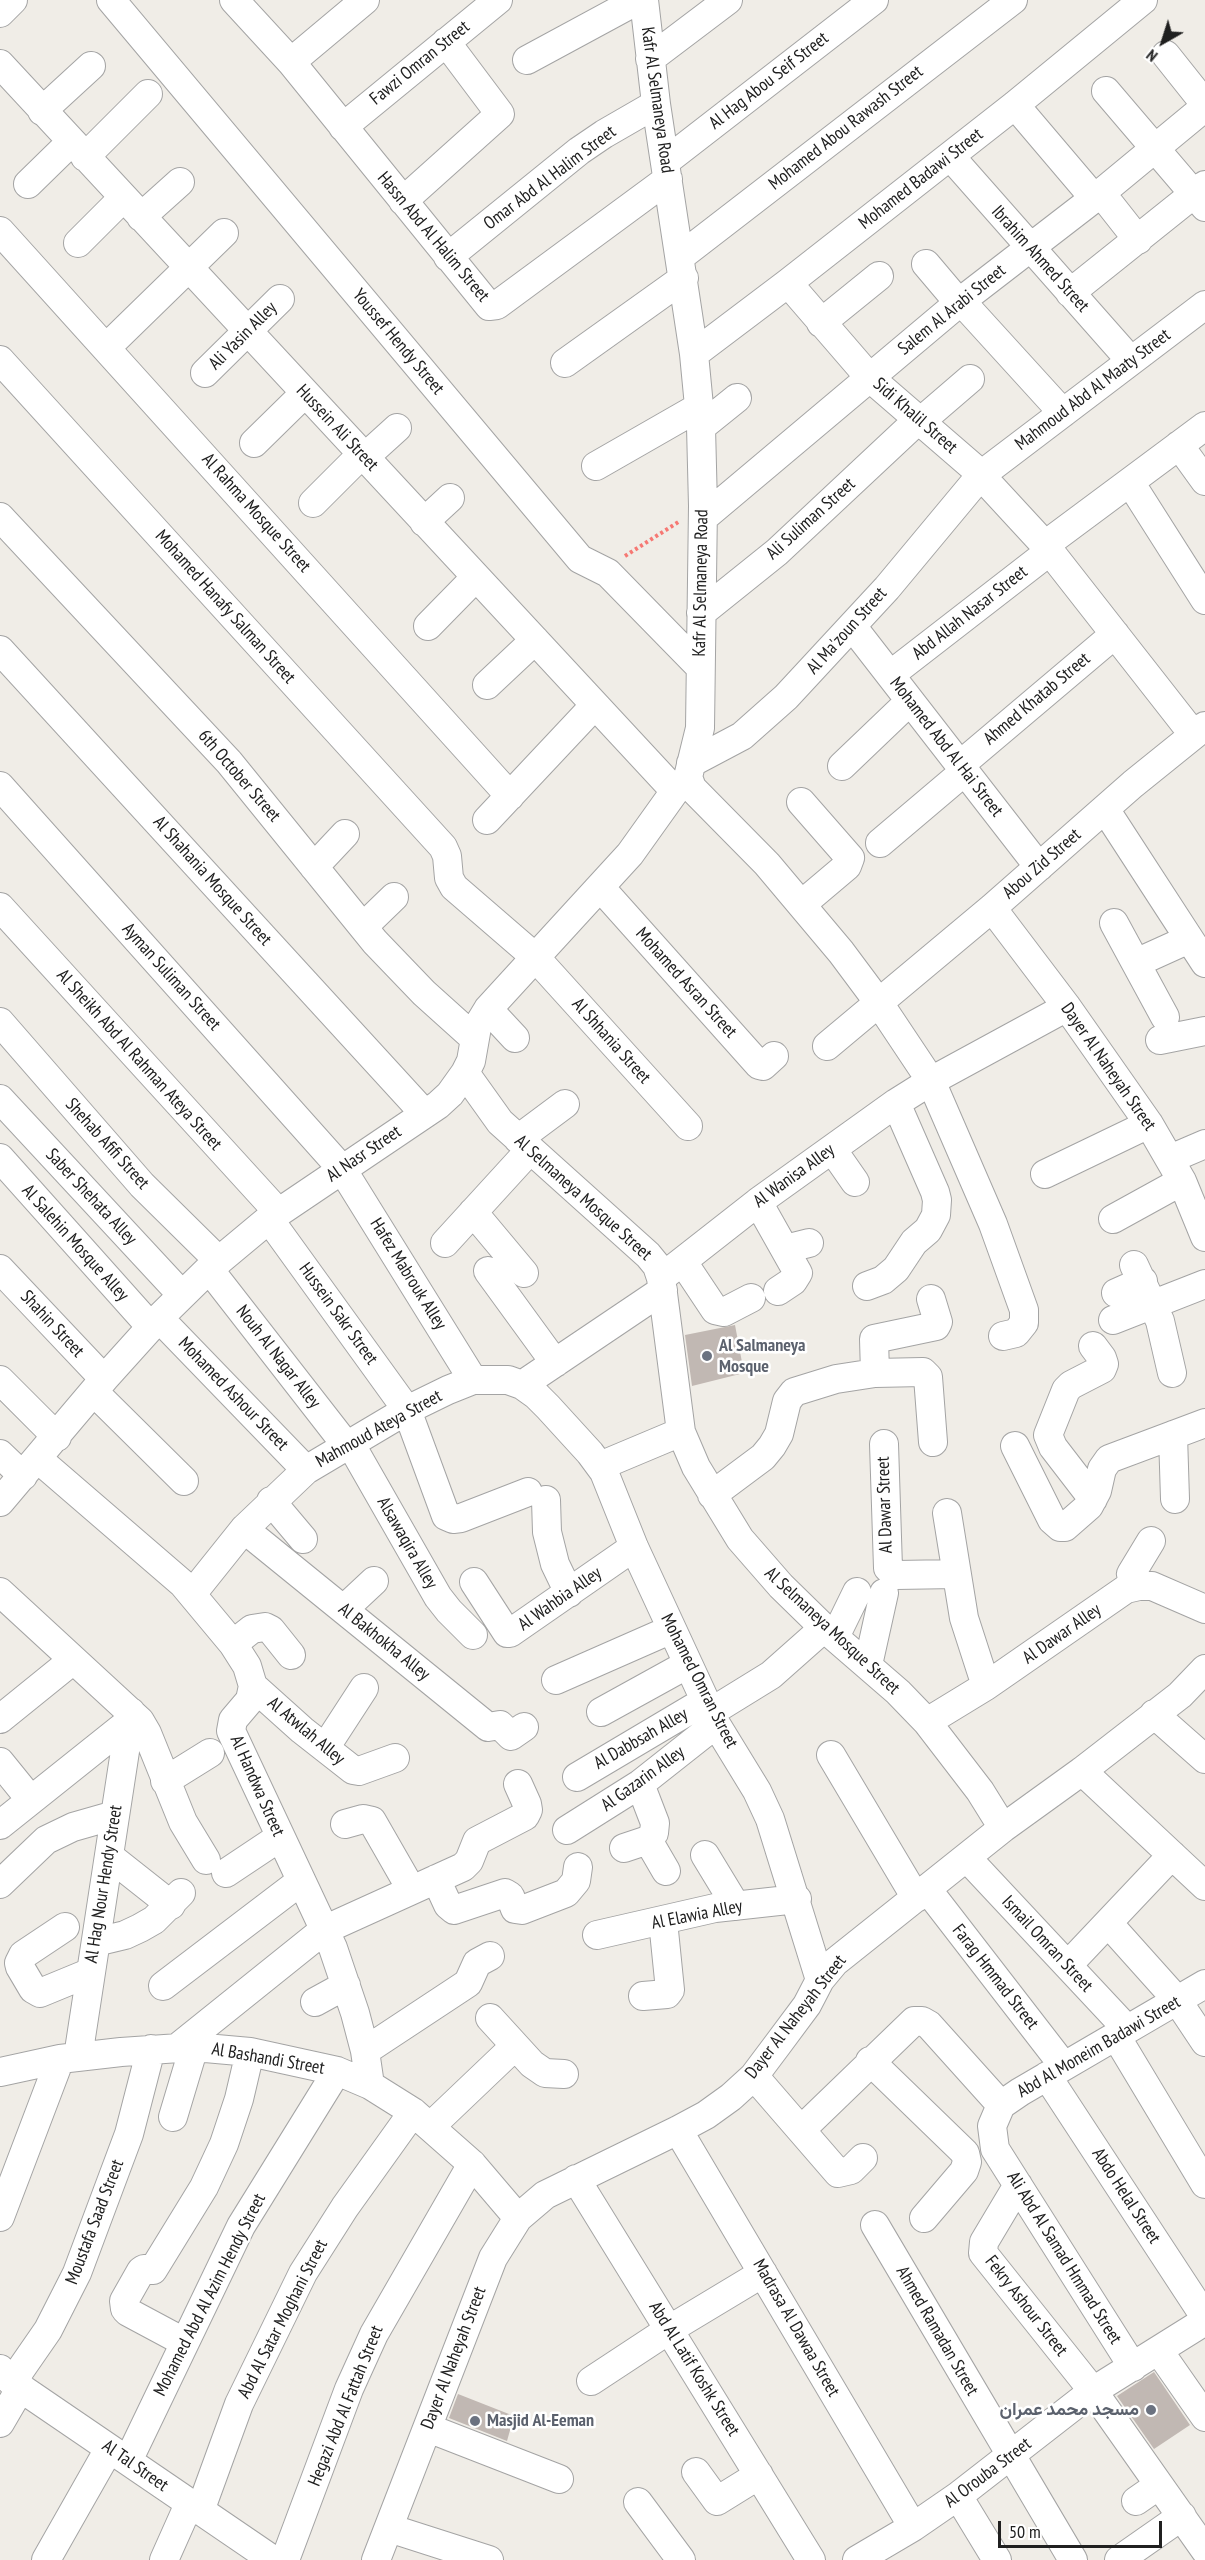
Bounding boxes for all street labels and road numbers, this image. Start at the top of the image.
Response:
street label: Fawzi Omran Street [366,16,474,110]
street label: Kafr Al Selmaneya Road [636,26,678,174]
street label: Al Hag Abou Seif Street [705,28,833,134]
street label: Mohamed Abou Rawash Street [765,61,927,195]
street label: Omar Abd Al Halim Street [480,121,620,235]
street label: Mohamed Badawi Street [855,124,987,234]
street label: Hassn Abd Al Halim Street [372,168,494,306]
street label: Ibrahim Ahmed Street [986,201,1094,317]
street label: Salem Al Arabi Street [894,260,1010,360]
street label: Youssef Hendy Street [348,285,448,399]
street label: Ali Yasin Alley [205,298,281,374]
street label: Mahmoud Abd Al Maaty Street [1011,325,1175,455]
street label: Sidi Khalil Street [868,374,962,458]
street label: Hussein Ali Street [291,380,383,476]
street label: Al Rahma Mosque Street [197,449,315,577]
street label: Ali Suliman Street [762,474,860,564]
street label: Kafr Al Selmaneya Road [689,509,713,657]
street label: Mohamed Hanafy Salman Street [150,526,300,688]
street label: Abd Allah Nasar Street [908,561,1032,665]
street label: Al Ma'zoun Street [802,583,892,679]
street label: Ahmed Khatab Street [979,648,1095,750]
street label: Mohamed Abd Al Hai Street [885,673,1007,821]
street label: 6th October Street [193,726,285,826]
street label: Al Shahania Mosque Street [148,812,276,950]
street label: Abou Zid Street [999,824,1085,904]
street label: Ayman Suliman Street [117,919,225,1035]
street label: Mohamed Asran Street [631,923,741,1043]
street label: Al Sheikh Abd Al Rahman Ateya Street [52,965,226,1155]
street label: Al Shhania Street [567,994,655,1088]
street label: Dayer Al Naheyah Street [1056,999,1160,1135]
street label: Shehab Afifi Street [60,1094,154,1194]
street label: Al Nasr Street [323,1121,405,1187]
street label: Al Selmaneya Mosque Street [510,1131,656,1265]
street label: Al Wanisa Alley [749,1139,839,1213]
street label: Saber Shehata Alley [41,1144,141,1250]
street label: Al Salehin Mosque Alley [17,1180,133,1306]
street label: Hafez Mabrouk Alley [365,1214,451,1334]
street label: Hussein Sakr Street [294,1259,382,1369]
street label: Shahin Street [16,1286,88,1362]
street label: Nouh Al Nagar Alley [231,1301,325,1413]
street label: Mohamed Ashour Street [173,1333,293,1455]
street label: Mahmoud Ateya Street [312,1385,446,1473]
street label: Al Dawar Street [873,1456,897,1554]
street label: Alsawaqira Alley [372,1493,442,1593]
street label: Al Wahbia Alley [514,1562,606,1636]
street label: Al Selmaneya Mosque Street [760,1563,904,1699]
street label: Al Bakhokha Alley [334,1598,434,1686]
street label: Al Dawar Alley [1019,1599,1105,1669]
street label: Mohamed Omran Street [656,1610,742,1752]
street label: Al Atwlah Alley [263,1692,349,1770]
street label: Al Dabbsah Alley [590,1703,692,1775]
street label: Al Handwa Street [225,1732,289,1840]
street label: Al Gazarin Alley [597,1742,689,1816]
street label: Al Hag Nour Hendy Street [81,1803,127,1965]
street label: Ismail Omran Street [997,1891,1097,1997]
street label: Al Elawia Alley [650,1896,744,1934]
street label: Farag Hmmad Street [947,1920,1043,2034]
street label: Dayer Al Naheyah Street [741,1951,851,2083]
street label: Abd Al Moneim Badawi Street [1014,1991,1184,2103]
street label: Al Bashandi Street [210,2038,326,2080]
street label: Abdo Helal Street [1087,2144,1165,2248]
street label: Moustafa Saad Street [61,2157,129,2287]
street label: Ali Abd Al Samad Hmmad Street [1002,2168,1126,2348]
street label: Mohamed Abd Al Azim Hendy Street [149,2190,271,2400]
street label: Abd Al Satar Moghani Street [234,2236,332,2402]
street label: Fekry Ashour Street [980,2251,1072,2361]
street label: Madrasa Al Dawaa Street [748,2255,844,2401]
street label: Ahmed Ramadan Street [891,2262,983,2400]
street label: Dayer Al Naheyah Street [417,2284,491,2432]
street label: Abd Al Latif Koshk Street [644,2298,744,2440]
street label: Hegazi Abd Al Fattah Street [304,2323,388,2489]
street label: Al Orouba Street [940,2433,1036,2513]
street label: Al Tal Street [98,2435,172,2497]

